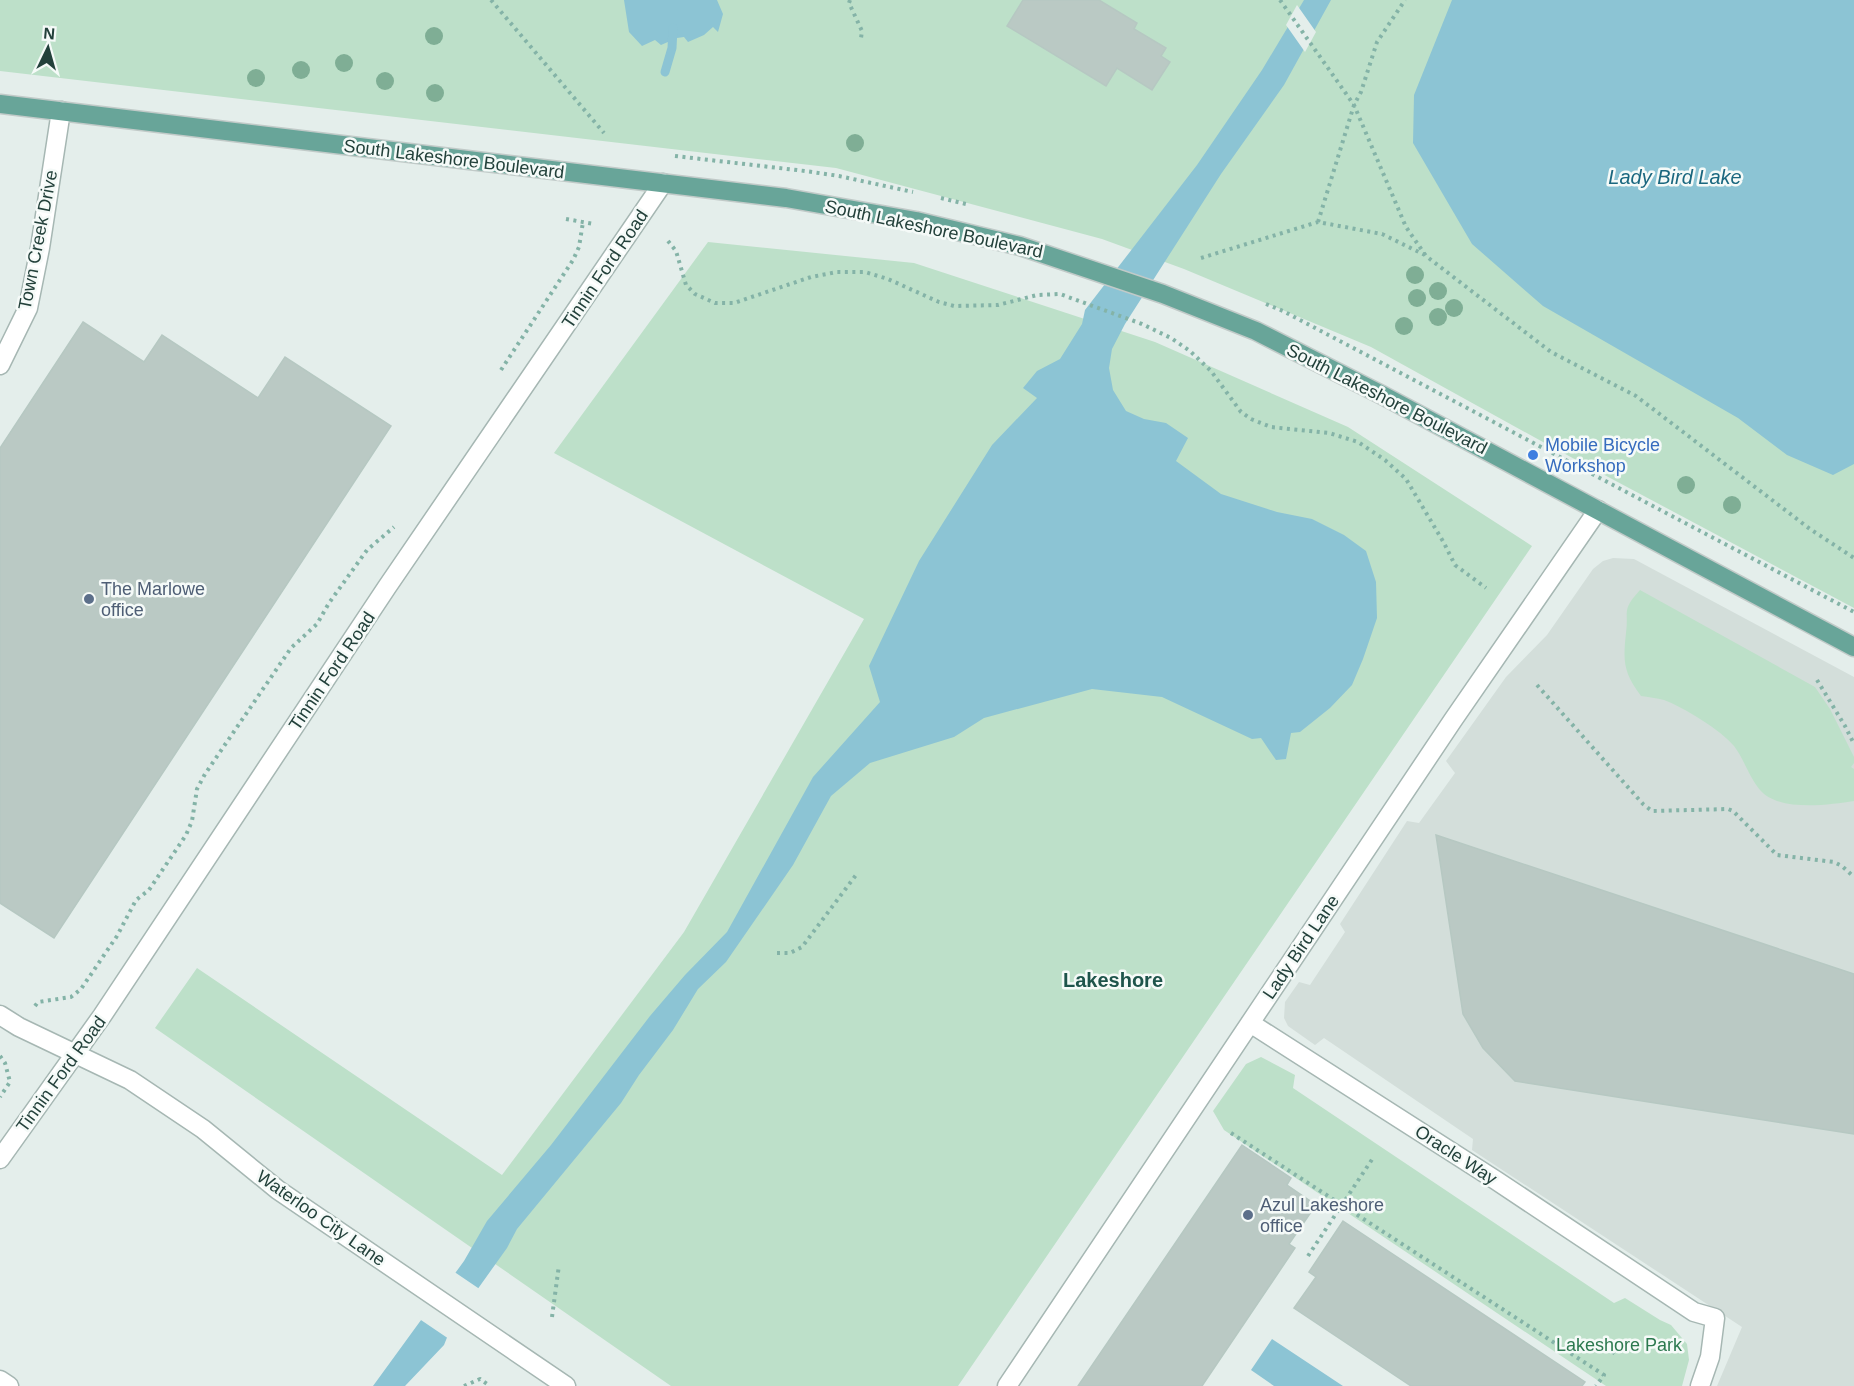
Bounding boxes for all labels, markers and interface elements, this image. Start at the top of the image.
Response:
north arrow [18,18,78,78]
text: N [43,25,56,43]
street label: South Lakeshore Boulevard [343,136,565,182]
water label: Lady Bird Lake [1608,166,1742,188]
street label: Town Creek Drive [15,168,61,312]
street label: South Lakeshore Boulevard [823,196,1045,262]
street label: Tinnin Ford Road [558,206,652,332]
street label: South Lakeshore Boulevard [1283,340,1491,458]
place label: Mobile Bicycle Workshop [1545,435,1660,476]
marker: Mobile Bicycle Workshop [1526,448,1540,462]
place label: The Marlowe office [101,579,205,620]
marker: The Marlowe office [82,592,96,606]
street label: Tinnin Ford Road [285,608,379,734]
street label: Lady Bird Lane [1259,891,1343,1003]
district label: Lakeshore [1063,969,1163,991]
street label: Tinnin Ford Road [12,1012,110,1136]
street label: Oracle Way [1411,1121,1501,1189]
street label: Waterloo City Lane [253,1166,389,1270]
place label: Azul Lakeshore office [1260,1195,1384,1236]
marker: Azul Lakeshore office [1241,1208,1255,1222]
park label: Lakeshore Park [1556,1335,1683,1355]

